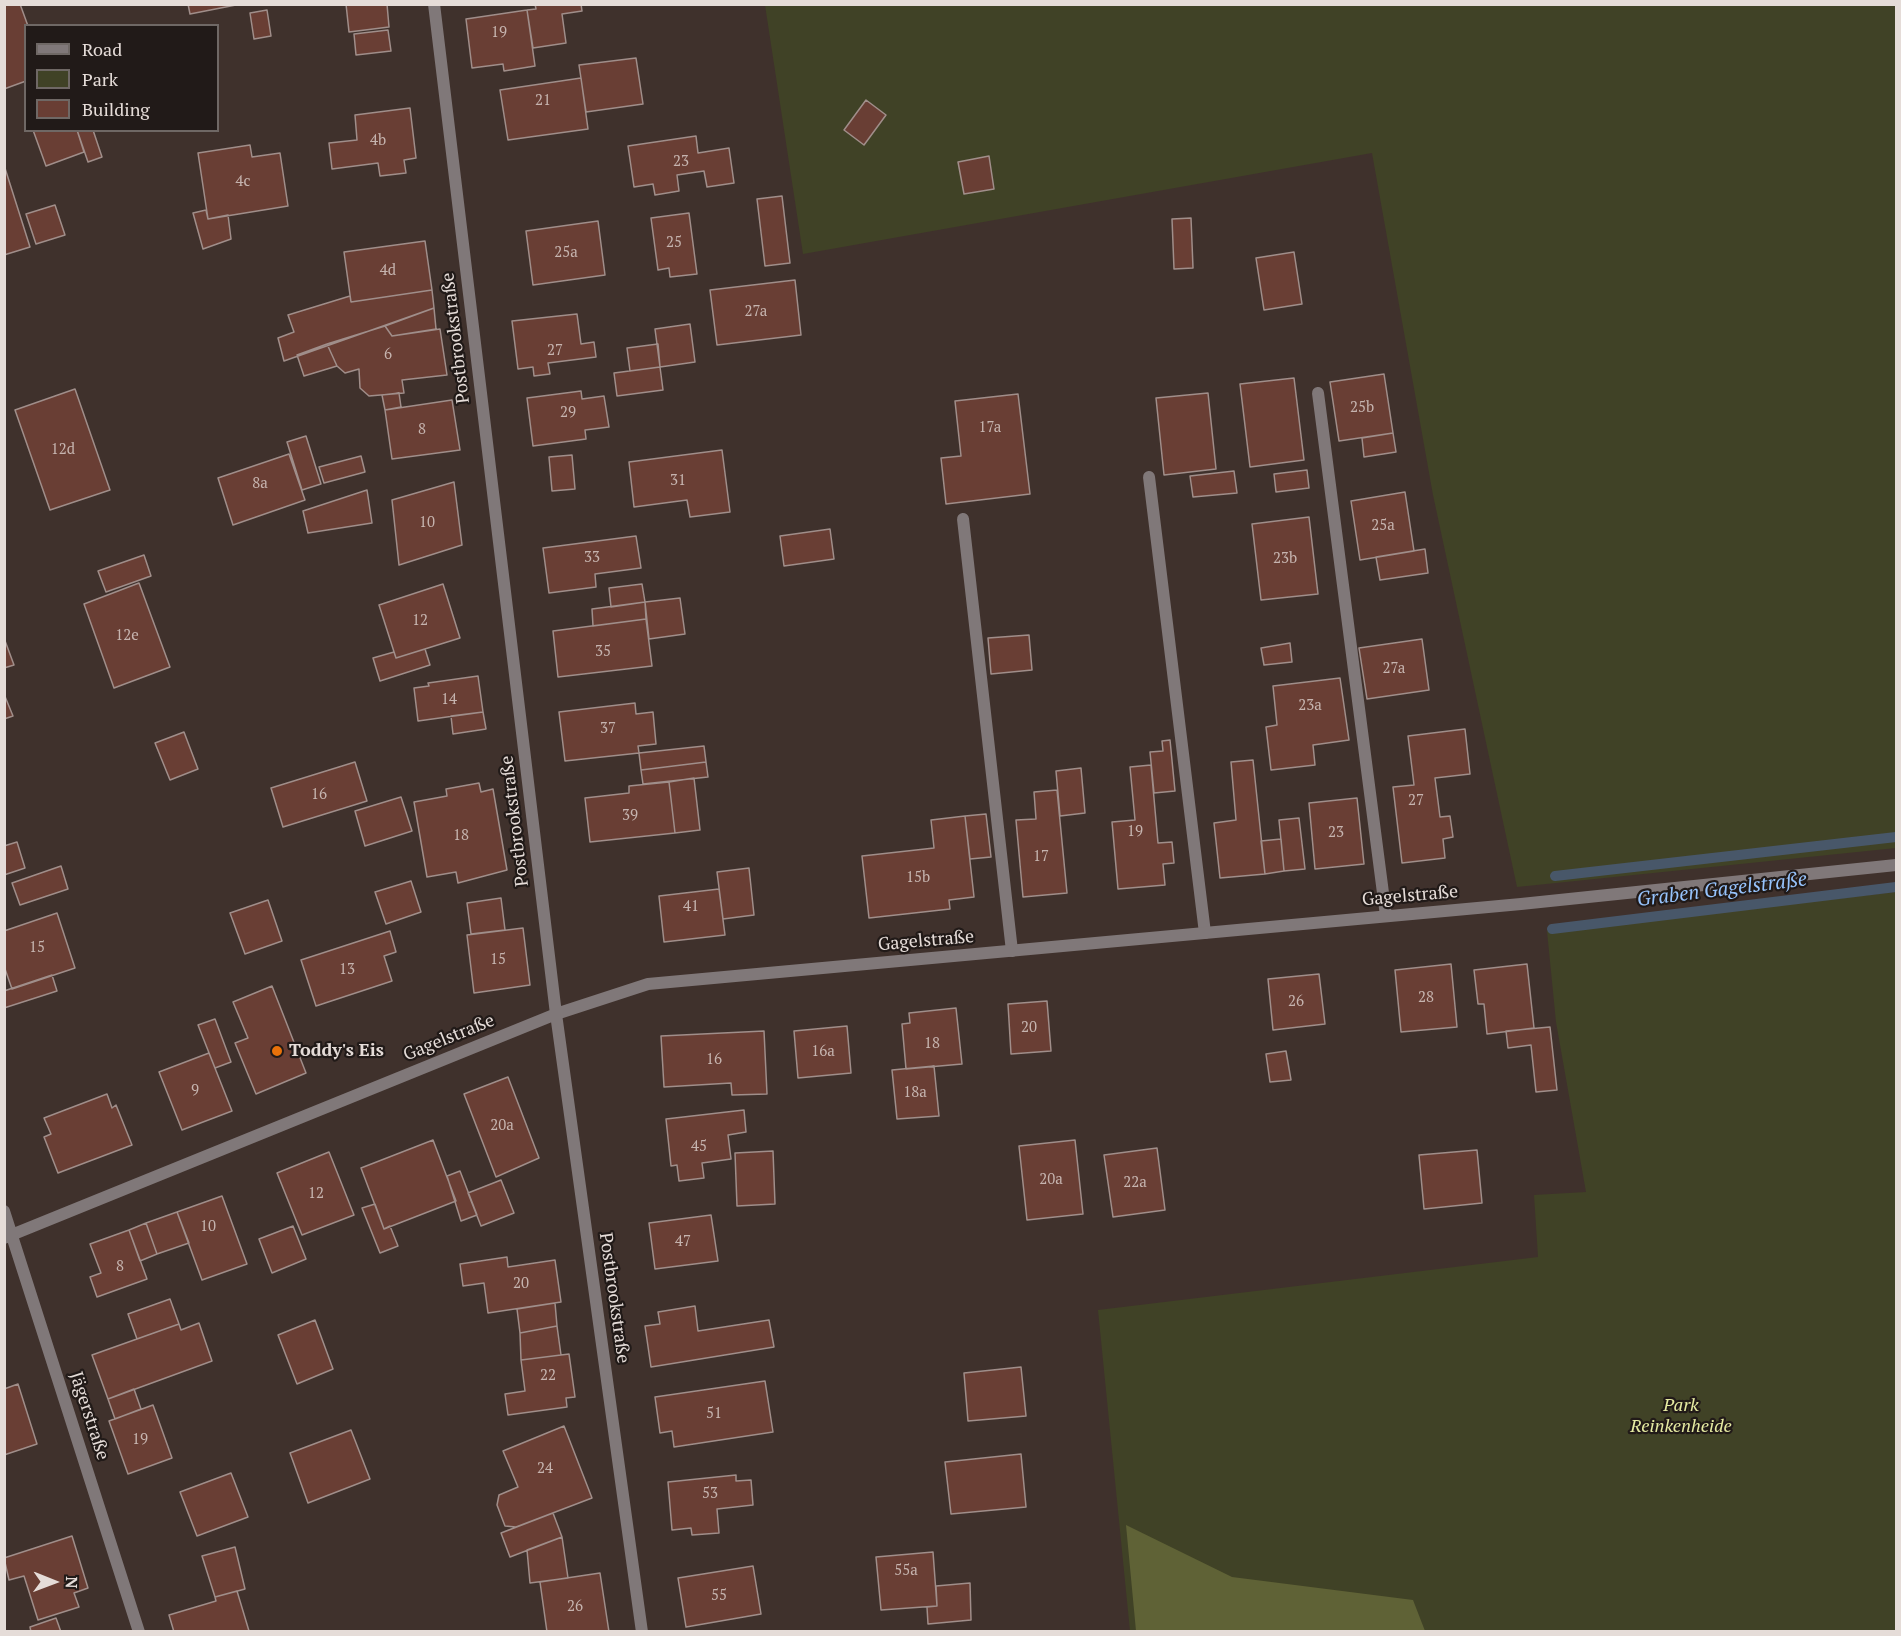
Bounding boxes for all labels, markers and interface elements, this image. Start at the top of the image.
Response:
legend [24,24,219,132]
house number: 19 [491,24,507,42]
text: Road [82,37,122,61]
text: Park [82,67,118,91]
house number: 21 [535,92,551,110]
text: Building [82,97,150,121]
house number: 4b [370,132,386,150]
house number: 23 [673,153,689,171]
house number: 4c [236,173,250,191]
house number: 25 [666,234,682,252]
house number: 25a [554,244,578,262]
house number: 4d [380,262,396,280]
street label: Postbrookstraße [437,271,475,405]
house number: 27a [745,303,767,321]
house number: 27 [547,342,563,360]
house number: 6 [384,346,392,364]
house number: 25b [1350,399,1374,417]
house number: 29 [560,404,576,422]
house number: 17a [979,419,1001,437]
house number: 8 [418,421,426,439]
house number: 12d [51,441,75,459]
house number: 31 [670,472,686,490]
house number: 8a [252,475,268,493]
house number: 10 [419,514,435,532]
house number: 25a [1371,517,1395,535]
house number: 33 [584,549,600,567]
house number: 23b [1273,550,1297,568]
house number: 12 [412,612,428,630]
house number: 12e [115,627,139,645]
house number: 35 [595,643,611,661]
house number: 27a [1383,660,1405,678]
house number: 14 [441,691,457,709]
house number: 23a [1298,697,1322,715]
house number: 37 [600,720,616,738]
street label: Postbrookstraße [496,754,534,888]
house number: 16 [311,786,327,804]
house number: 27 [1408,792,1424,810]
house number: 39 [622,807,638,825]
house number: 19 [1127,823,1143,841]
house number: 23 [1328,824,1344,842]
house number: 18 [453,827,469,845]
house number: 17 [1033,848,1049,866]
water label: Graben Gagelstraße [1636,868,1808,912]
house number: 15b [906,869,930,887]
street label: Gagelstraße [1361,881,1459,911]
house number: 41 [683,898,699,916]
street label: Gagelstraße [877,926,975,956]
house number: 15 [29,939,45,957]
house number: 15 [490,951,506,969]
house number: 13 [339,961,355,979]
house number: 28 [1418,989,1434,1007]
house number: 26 [1288,993,1304,1011]
street label: Gagelstraße [400,1010,498,1066]
house number: 20 [1021,1019,1037,1037]
house number: 18 [924,1035,940,1053]
place label: Toddy's Eis [289,1040,384,1062]
house number: 16a [811,1043,835,1061]
marker: Toddy's Eis [270,1044,284,1058]
house number: 16 [706,1051,722,1069]
house number: 9 [191,1082,199,1100]
house number: 18a [903,1084,927,1102]
house number: 20a [490,1117,514,1135]
house number: 45 [691,1138,707,1156]
house number: 20a [1039,1171,1063,1189]
house number: 22a [1123,1174,1147,1192]
house number: 12 [308,1185,324,1203]
house number: 10 [200,1218,216,1236]
street label: Postbrookstraße [594,1231,634,1365]
house number: 47 [675,1233,691,1251]
house number: 8 [116,1258,124,1276]
house number: 20 [513,1275,529,1293]
house number: 22 [540,1367,556,1385]
street label: Jägerstraße [65,1369,113,1463]
park label: Park Reinkenheide [1630,1395,1732,1438]
house number: 51 [706,1405,722,1423]
house number: 19 [132,1431,148,1449]
house number: 24 [537,1460,553,1478]
house number: 53 [702,1485,718,1503]
north arrow [24,1552,84,1612]
house number: 55a [894,1562,918,1580]
text: N [61,1576,83,1589]
house number: 55 [711,1587,727,1605]
house number: 26 [567,1598,583,1616]

